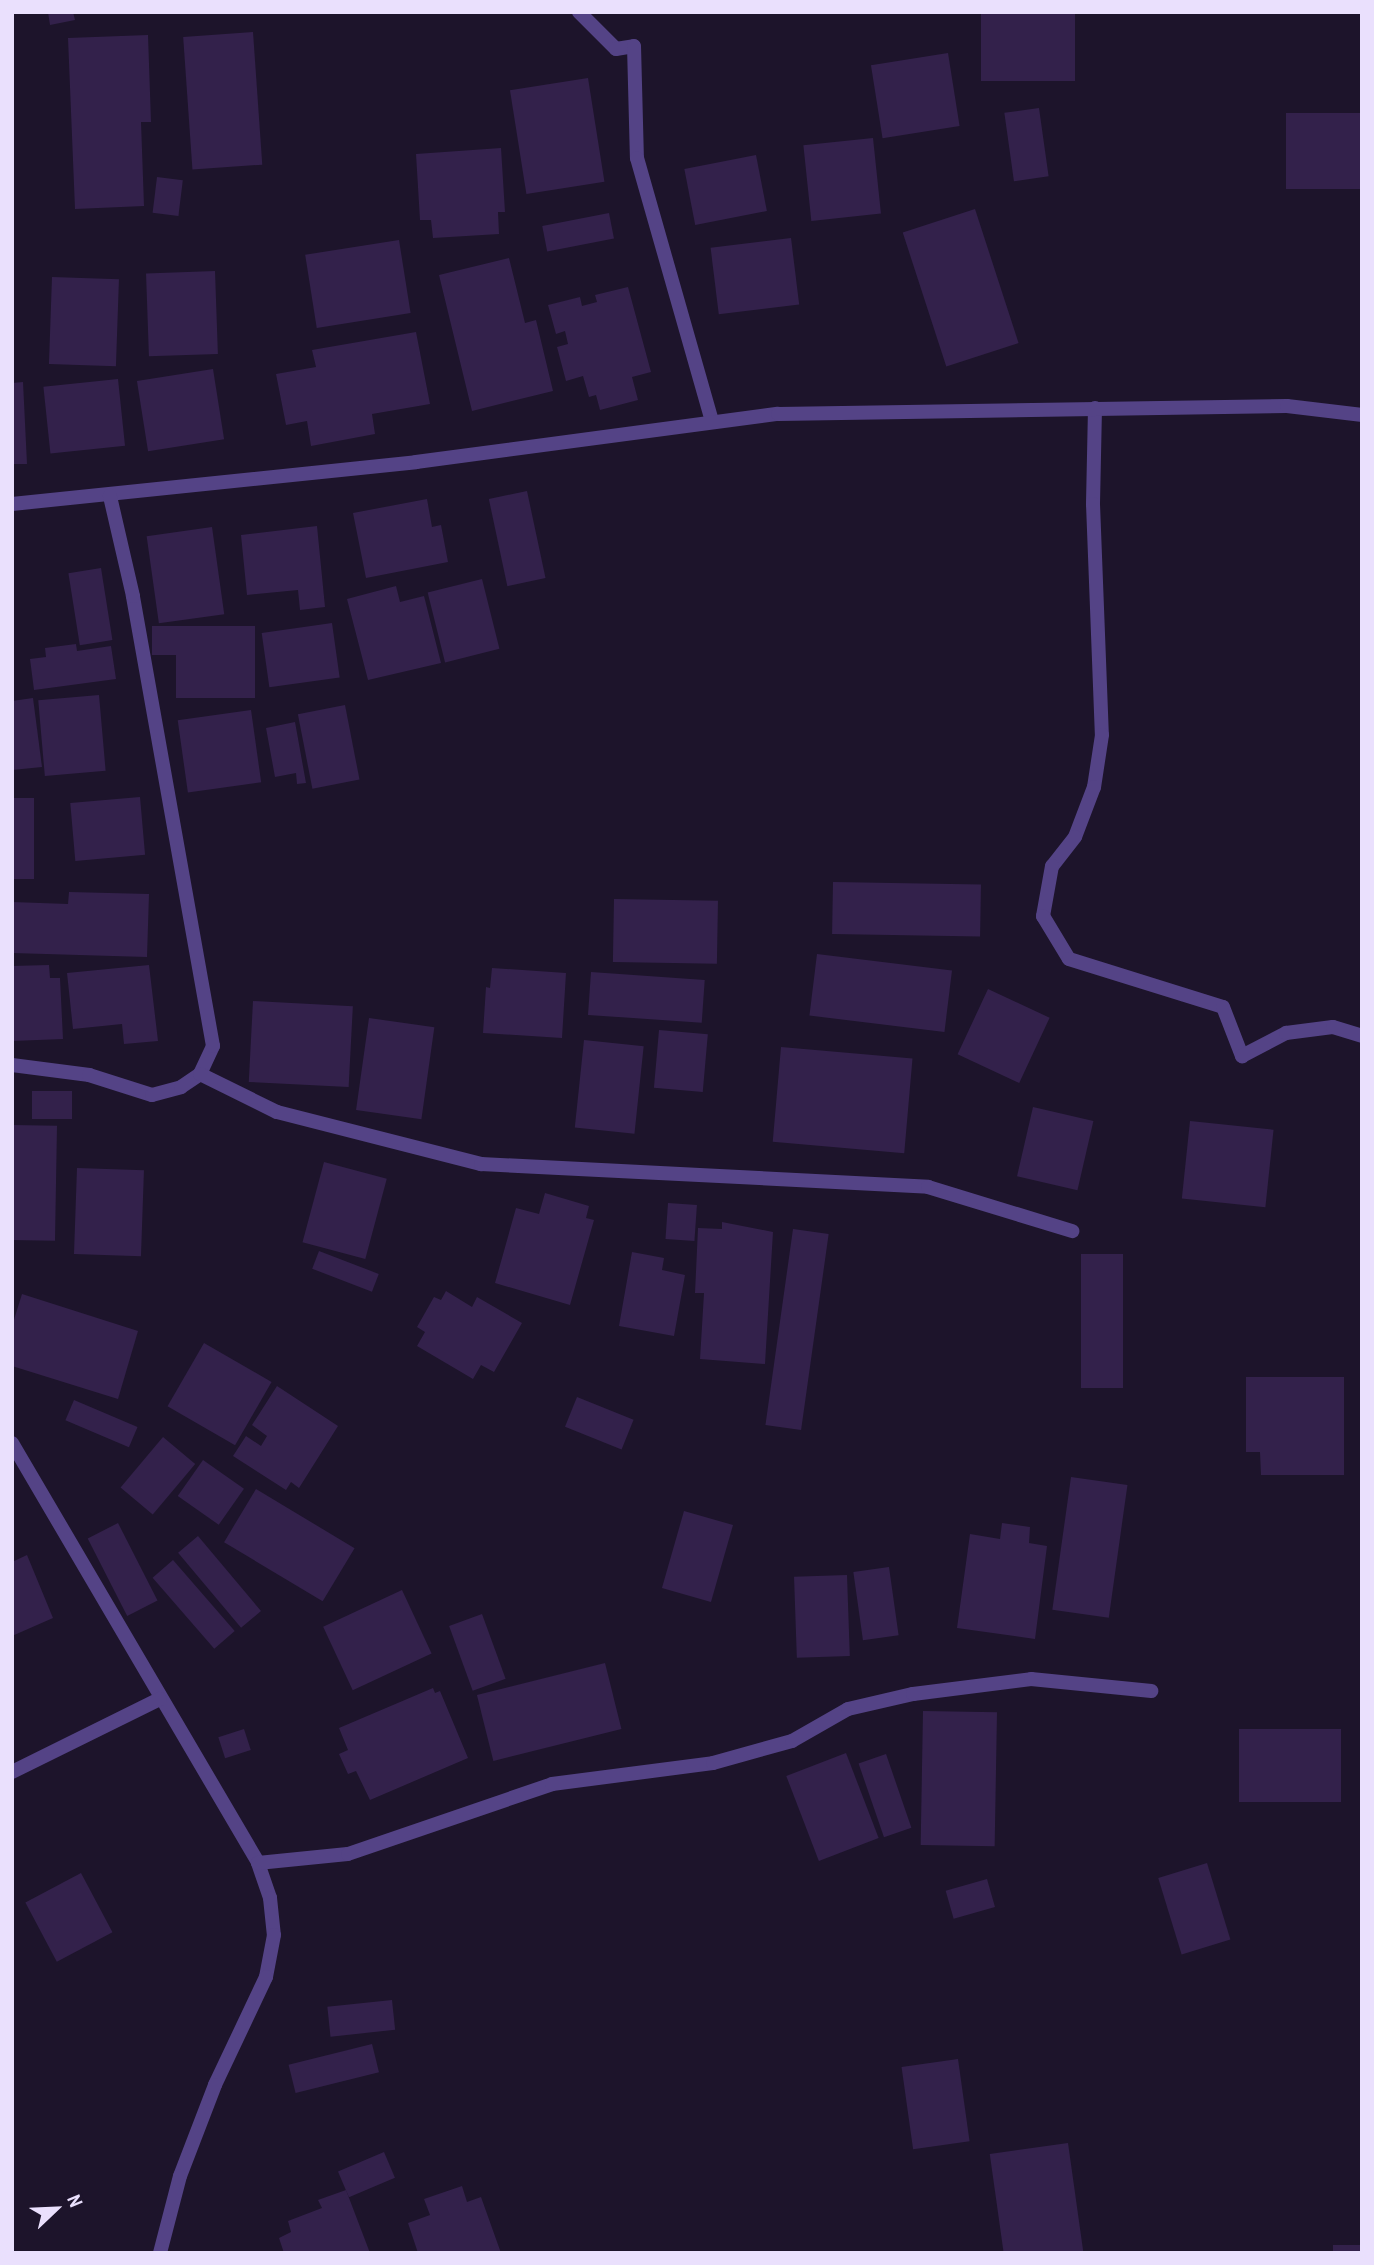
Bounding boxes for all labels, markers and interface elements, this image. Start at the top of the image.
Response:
north arrow [21,2174,91,2244]
text: N [61,2191,89,2211]

